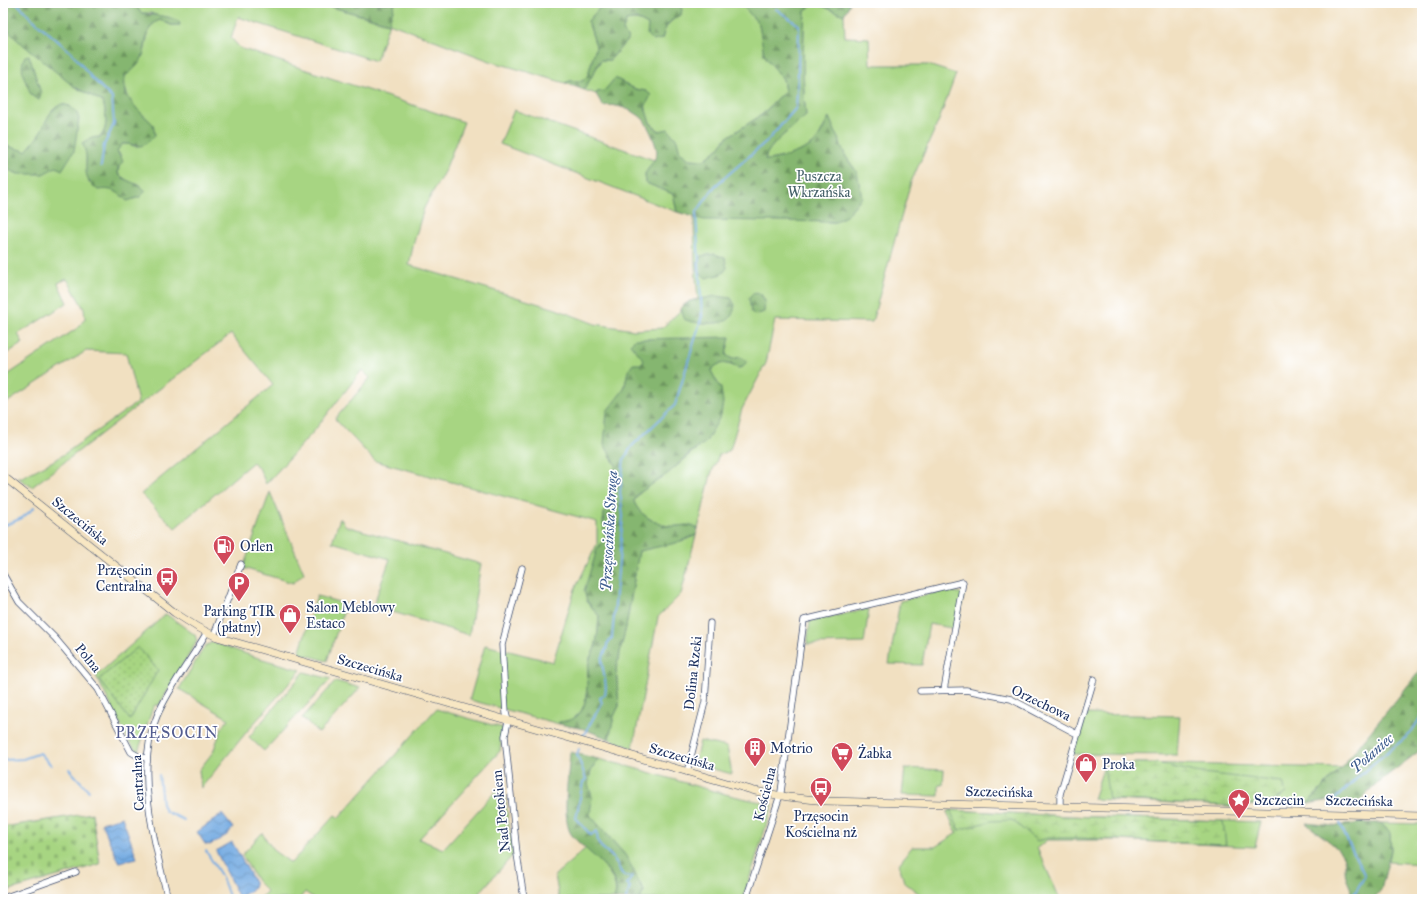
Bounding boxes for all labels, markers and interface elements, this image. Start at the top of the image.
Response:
park label: Puszcza Wkrzańska [788,168,850,201]
water label: Przęsocińska Struga [597,470,621,592]
street label: Szczecińska [48,493,112,549]
fuel station icon: Orlen [211,533,237,566]
place label: Orlen [240,538,273,555]
place label: Przęsocin Centralna [96,562,152,595]
bus stop icon: Przęsocin Centralna [154,565,180,598]
parking icon: Parking TIR (płatny) [226,570,252,603]
place label: Salon Meblowy Estaco [306,599,395,632]
shop icon: Salon Meblowy Estaco [277,602,303,635]
place label: Parking TIR (płatny) [203,603,276,637]
street label: Dolina Rzeki [681,635,705,711]
street label: Polna [71,640,105,676]
street label: Szczecińska [335,651,405,686]
street label: Orzechowa [1009,681,1074,725]
district label: PRZĘSOCIN [115,723,219,742]
water label: Połaniec [1347,729,1398,777]
building icon: Motrio [742,735,768,768]
street label: Szczecińska [647,740,717,775]
place label: Motrio [770,740,813,757]
supermarket icon: Żabka [829,740,855,773]
place label: Żabka [858,744,892,762]
shop icon: Proka [1073,751,1099,784]
street label: Centralna [128,754,148,812]
place label: Proka [1102,756,1135,773]
street label: Kościelna [750,765,780,823]
street label: Nad Potokiem [488,769,514,853]
bus stop icon: Przęsocin Kościelna nż [808,775,834,808]
street label: Szczecińska [965,783,1033,801]
place icon: Szczecin [1226,787,1252,820]
place label: Szczecin [1254,792,1304,809]
street label: Szczecińska [1325,792,1393,810]
place label: Przęsocin Kościelna nż [785,808,857,841]

